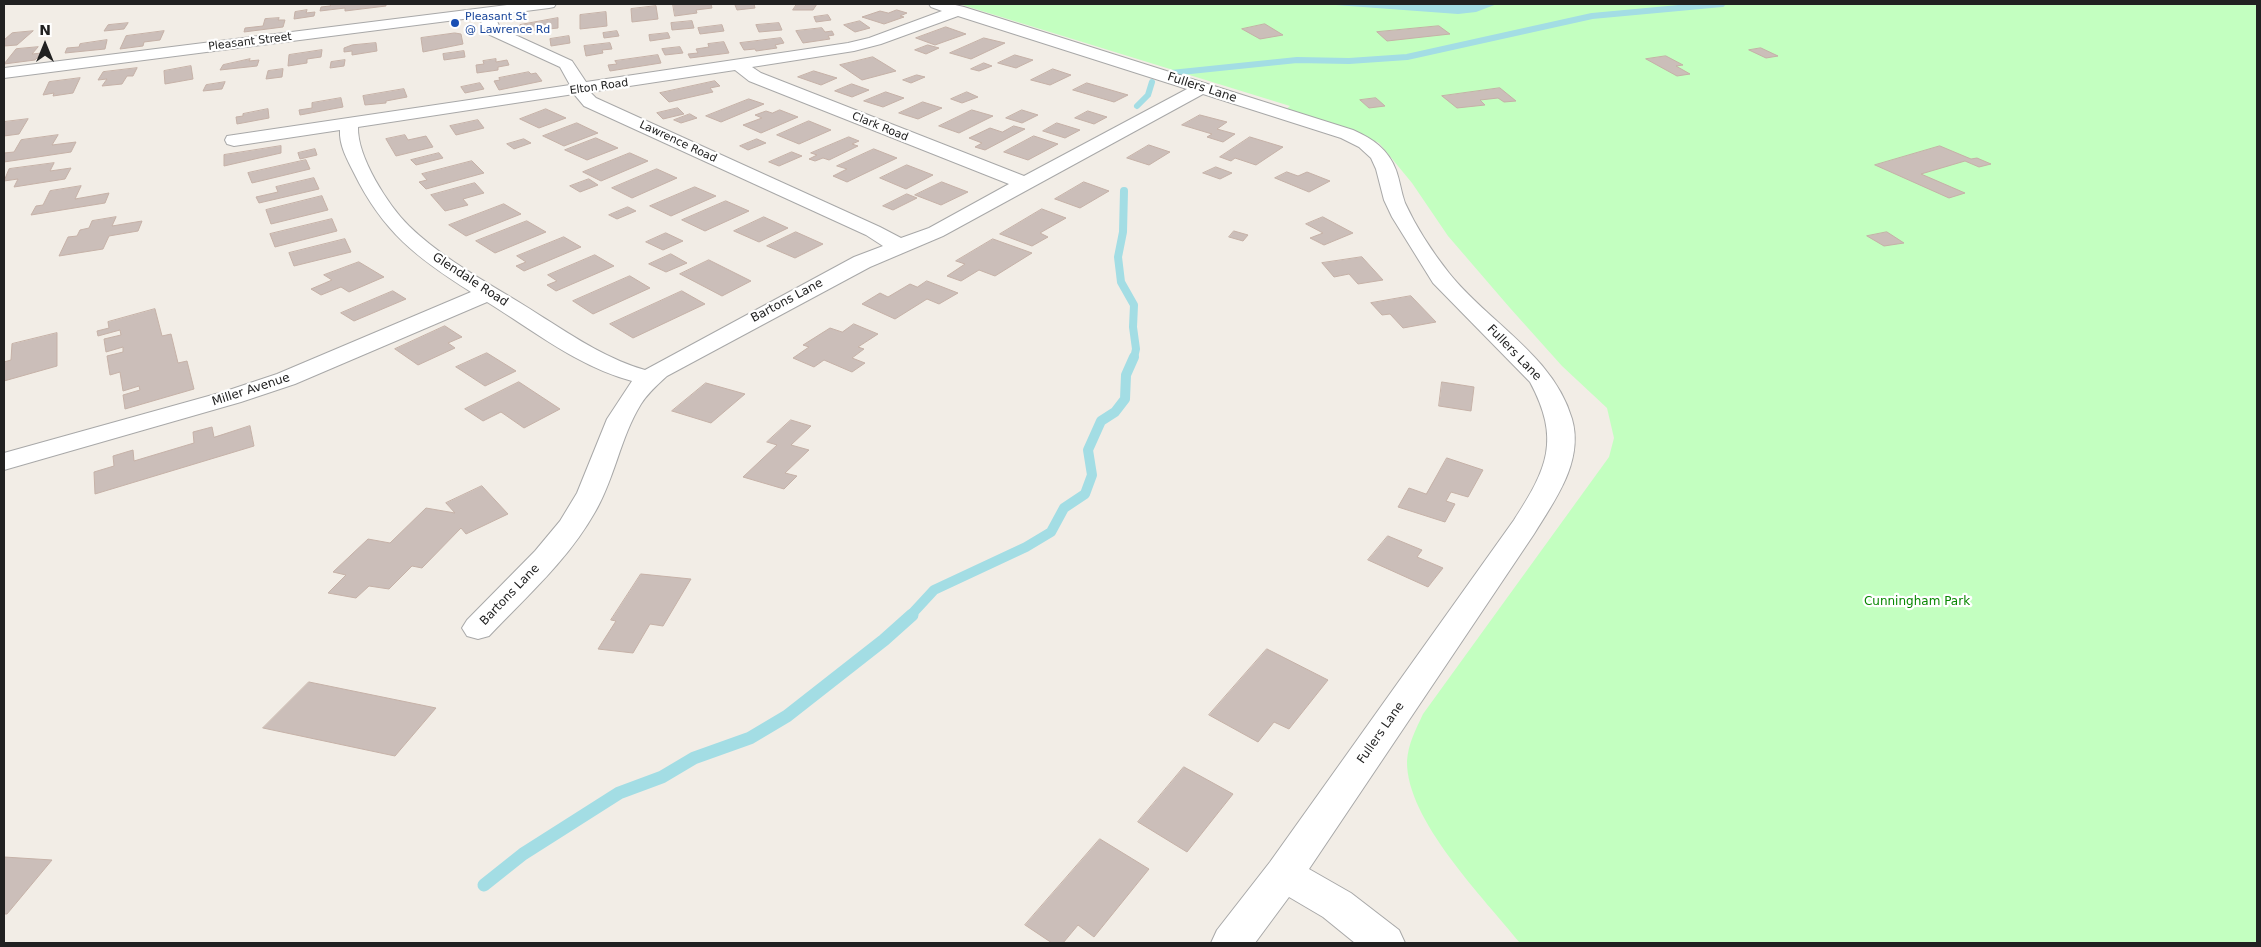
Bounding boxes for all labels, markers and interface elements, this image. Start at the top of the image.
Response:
place label: Pleasant St @ Lawrence Rd [465,10,550,36]
marker: Pleasant St @ Lawrence Rd [449,17,461,29]
north arrow [20,20,70,70]
text: N [39,22,51,38]
street label: Pleasant Street [208,30,292,54]
street label: Fullers Lane [1166,70,1238,106]
street label: Elton Road [569,76,629,98]
street label: Clark Road [850,110,910,144]
street label: Lawrence Road [637,118,719,166]
street label: Glendale Road [429,250,511,310]
street label: Bartons Lane [749,276,825,326]
street label: Fullers Lane [1484,322,1544,384]
street label: Miller Avenue [210,371,292,409]
street label: Bartons Lane [477,561,543,629]
park label: Cunningham Park [1864,595,1970,609]
street label: Fullers Lane [1354,699,1408,767]

